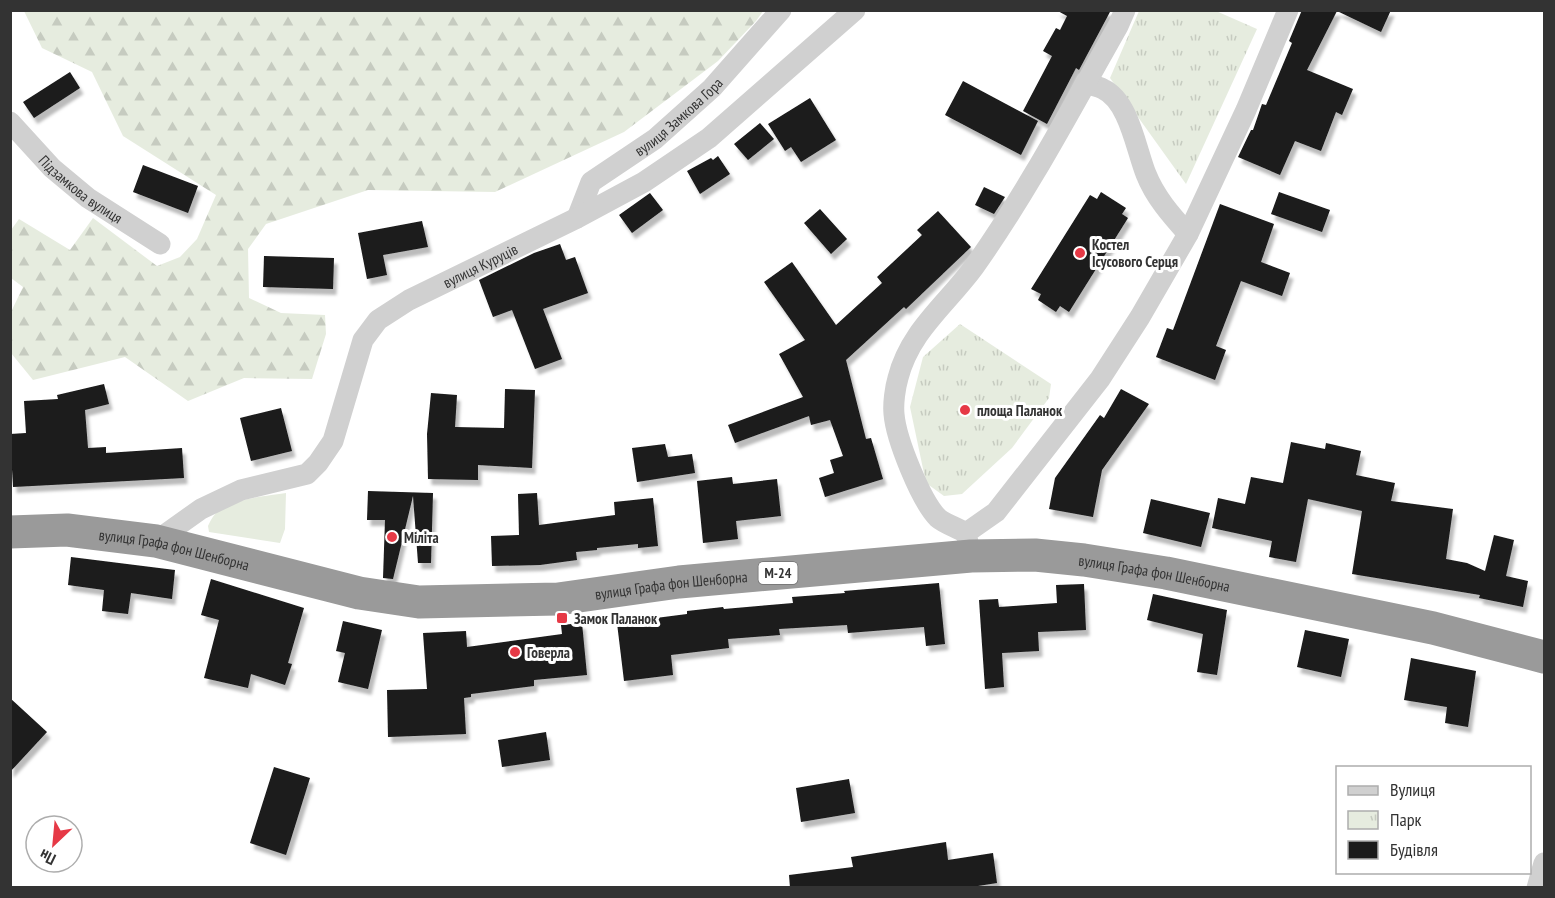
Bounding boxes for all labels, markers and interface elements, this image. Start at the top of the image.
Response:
street label: вулиця Замкова Гора [631,73,726,160]
street label: Підзамкова вулиця [35,151,126,227]
place label: Костел Ісусового Серця [1092,235,1178,271]
street label: вулиця Куруців [440,239,521,292]
marker: Костел Ісусового Серця [1073,246,1087,260]
place label: площа Паланок [977,401,1063,420]
marker: площа Паланок [958,403,972,417]
street label: вулиця Графа фон Шенборна [98,525,251,574]
place label: Міліта [404,528,439,547]
marker: Міліта [385,530,399,544]
street label: вулиця Графа фон Шенборна [1078,550,1232,595]
road number: М-24 [758,562,798,584]
street label: вулиця Графа фон Шенборна [594,566,748,603]
place label: Замок Паланок [574,609,658,628]
marker: Замок Паланок [555,611,569,625]
place label: Говерла [527,643,570,662]
marker: Говерла [508,645,522,659]
legend [1336,766,1531,874]
text: Вулиця [1390,778,1435,801]
text: Парк [1390,808,1421,831]
north arrow [24,814,84,874]
text: Будівля [1390,838,1438,861]
text: Пн [36,845,59,870]

